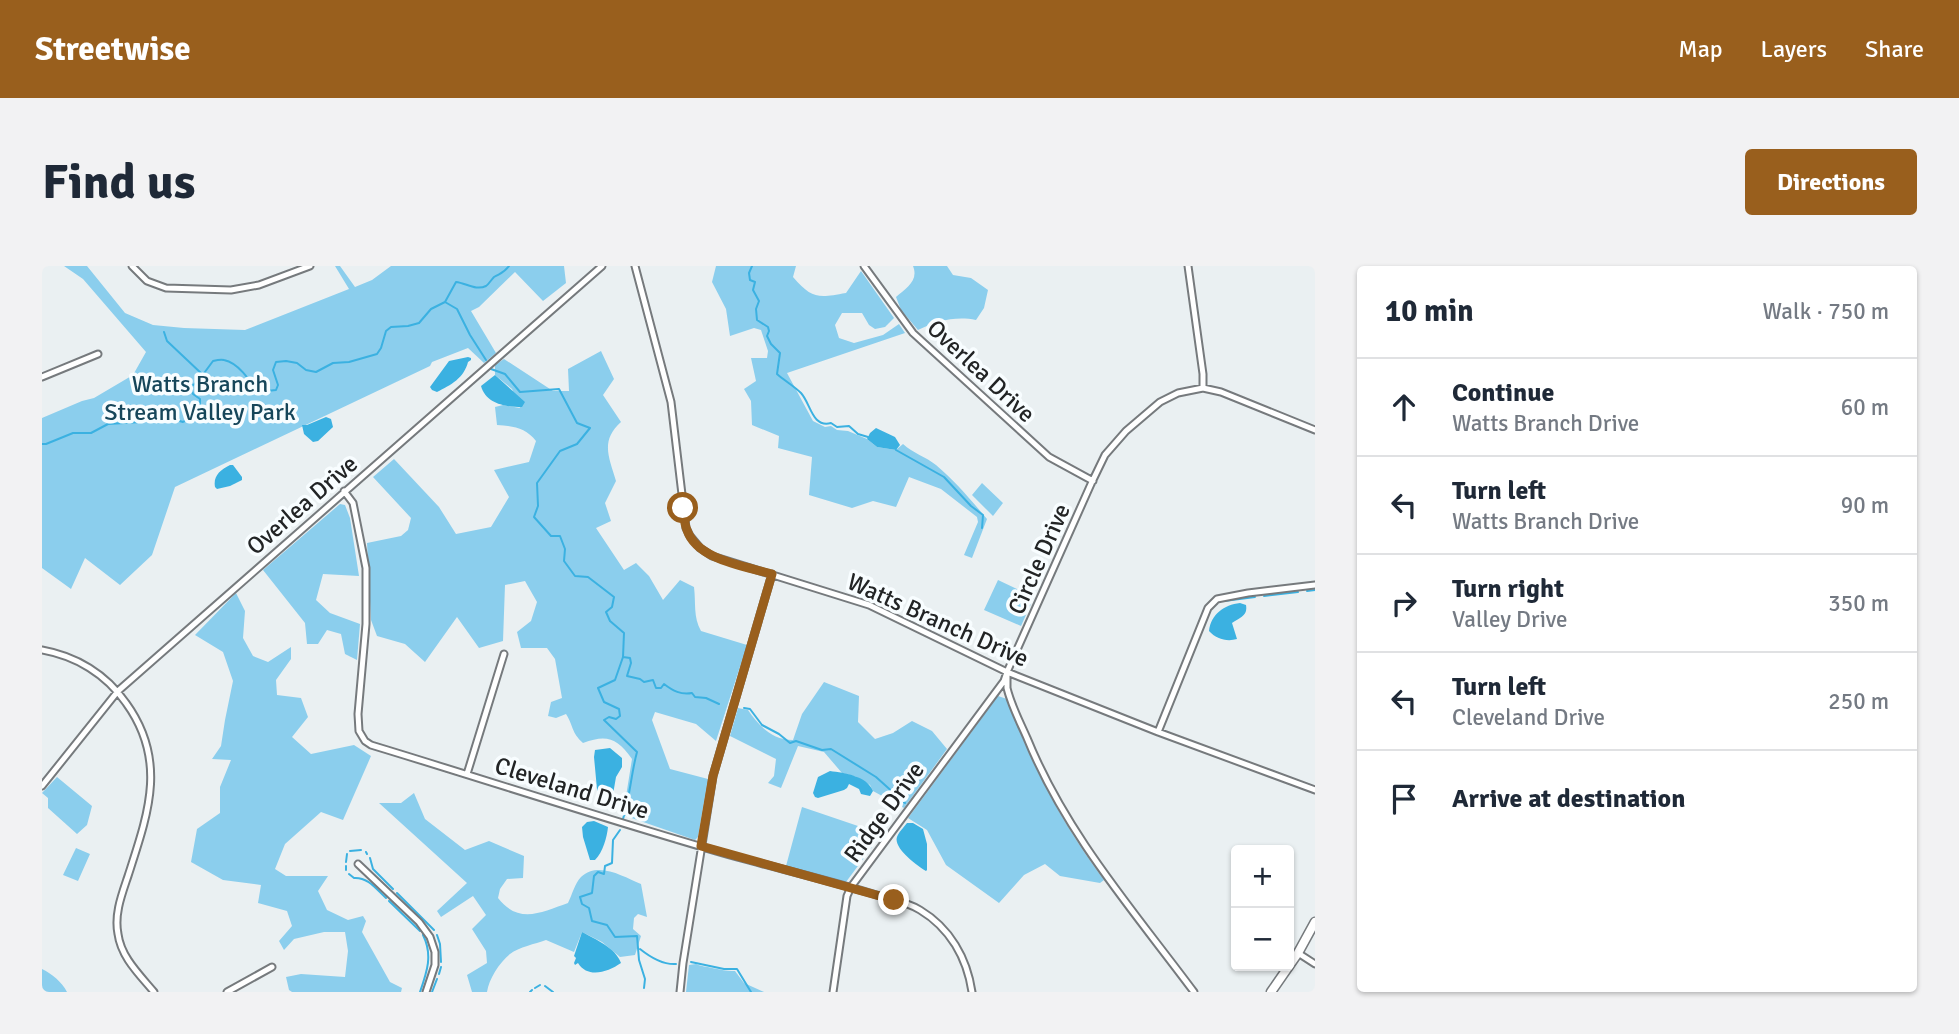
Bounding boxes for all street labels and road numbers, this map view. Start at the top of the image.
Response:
street label: Overlea Drive [921,313,1041,429]
street label: Overlea Drive [240,449,364,561]
street label: Circle Drive [1001,499,1077,619]
street label: Watts Branch Drive [843,567,1033,673]
street label: Cleveland Drive [491,750,653,826]
street label: Ridge Drive [837,756,931,868]

